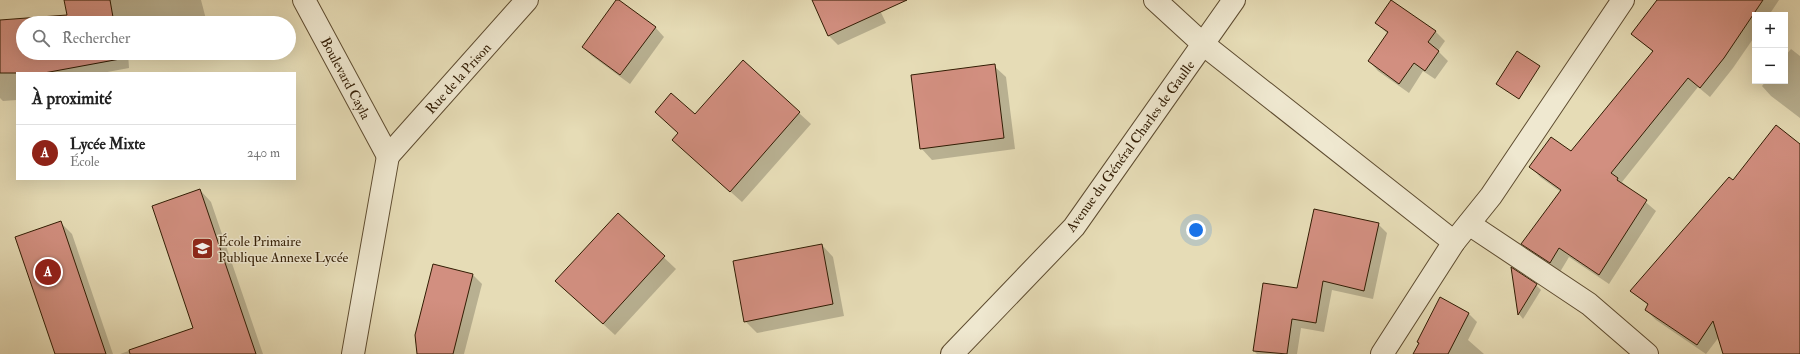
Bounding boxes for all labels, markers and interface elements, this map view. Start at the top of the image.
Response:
map controls [1752,12,1788,84]
button: + [1752,12,1788,48]
search box [16,16,296,60]
icon: search [30,27,52,49]
text: Rechercher [62,29,130,48]
street label: Boulevard Cayla [316,34,374,123]
street label: Rue de la Prison [422,39,495,117]
button: − [1752,48,1788,84]
street label: Avenue du Général Charles de Gaulle [1062,57,1198,236]
text: À proximité [32,88,112,109]
text: Lycée Mixte [70,135,145,154]
text: A [41,145,49,161]
text: 240 m [247,145,280,161]
text: École [70,154,99,170]
your location [1186,220,1206,240]
place label: École Primaire Publique Annexe Lycée [218,233,348,267]
school or university icon: École Primaire Publique Annexe Lycée [189,236,215,262]
pin: A [35,257,61,287]

